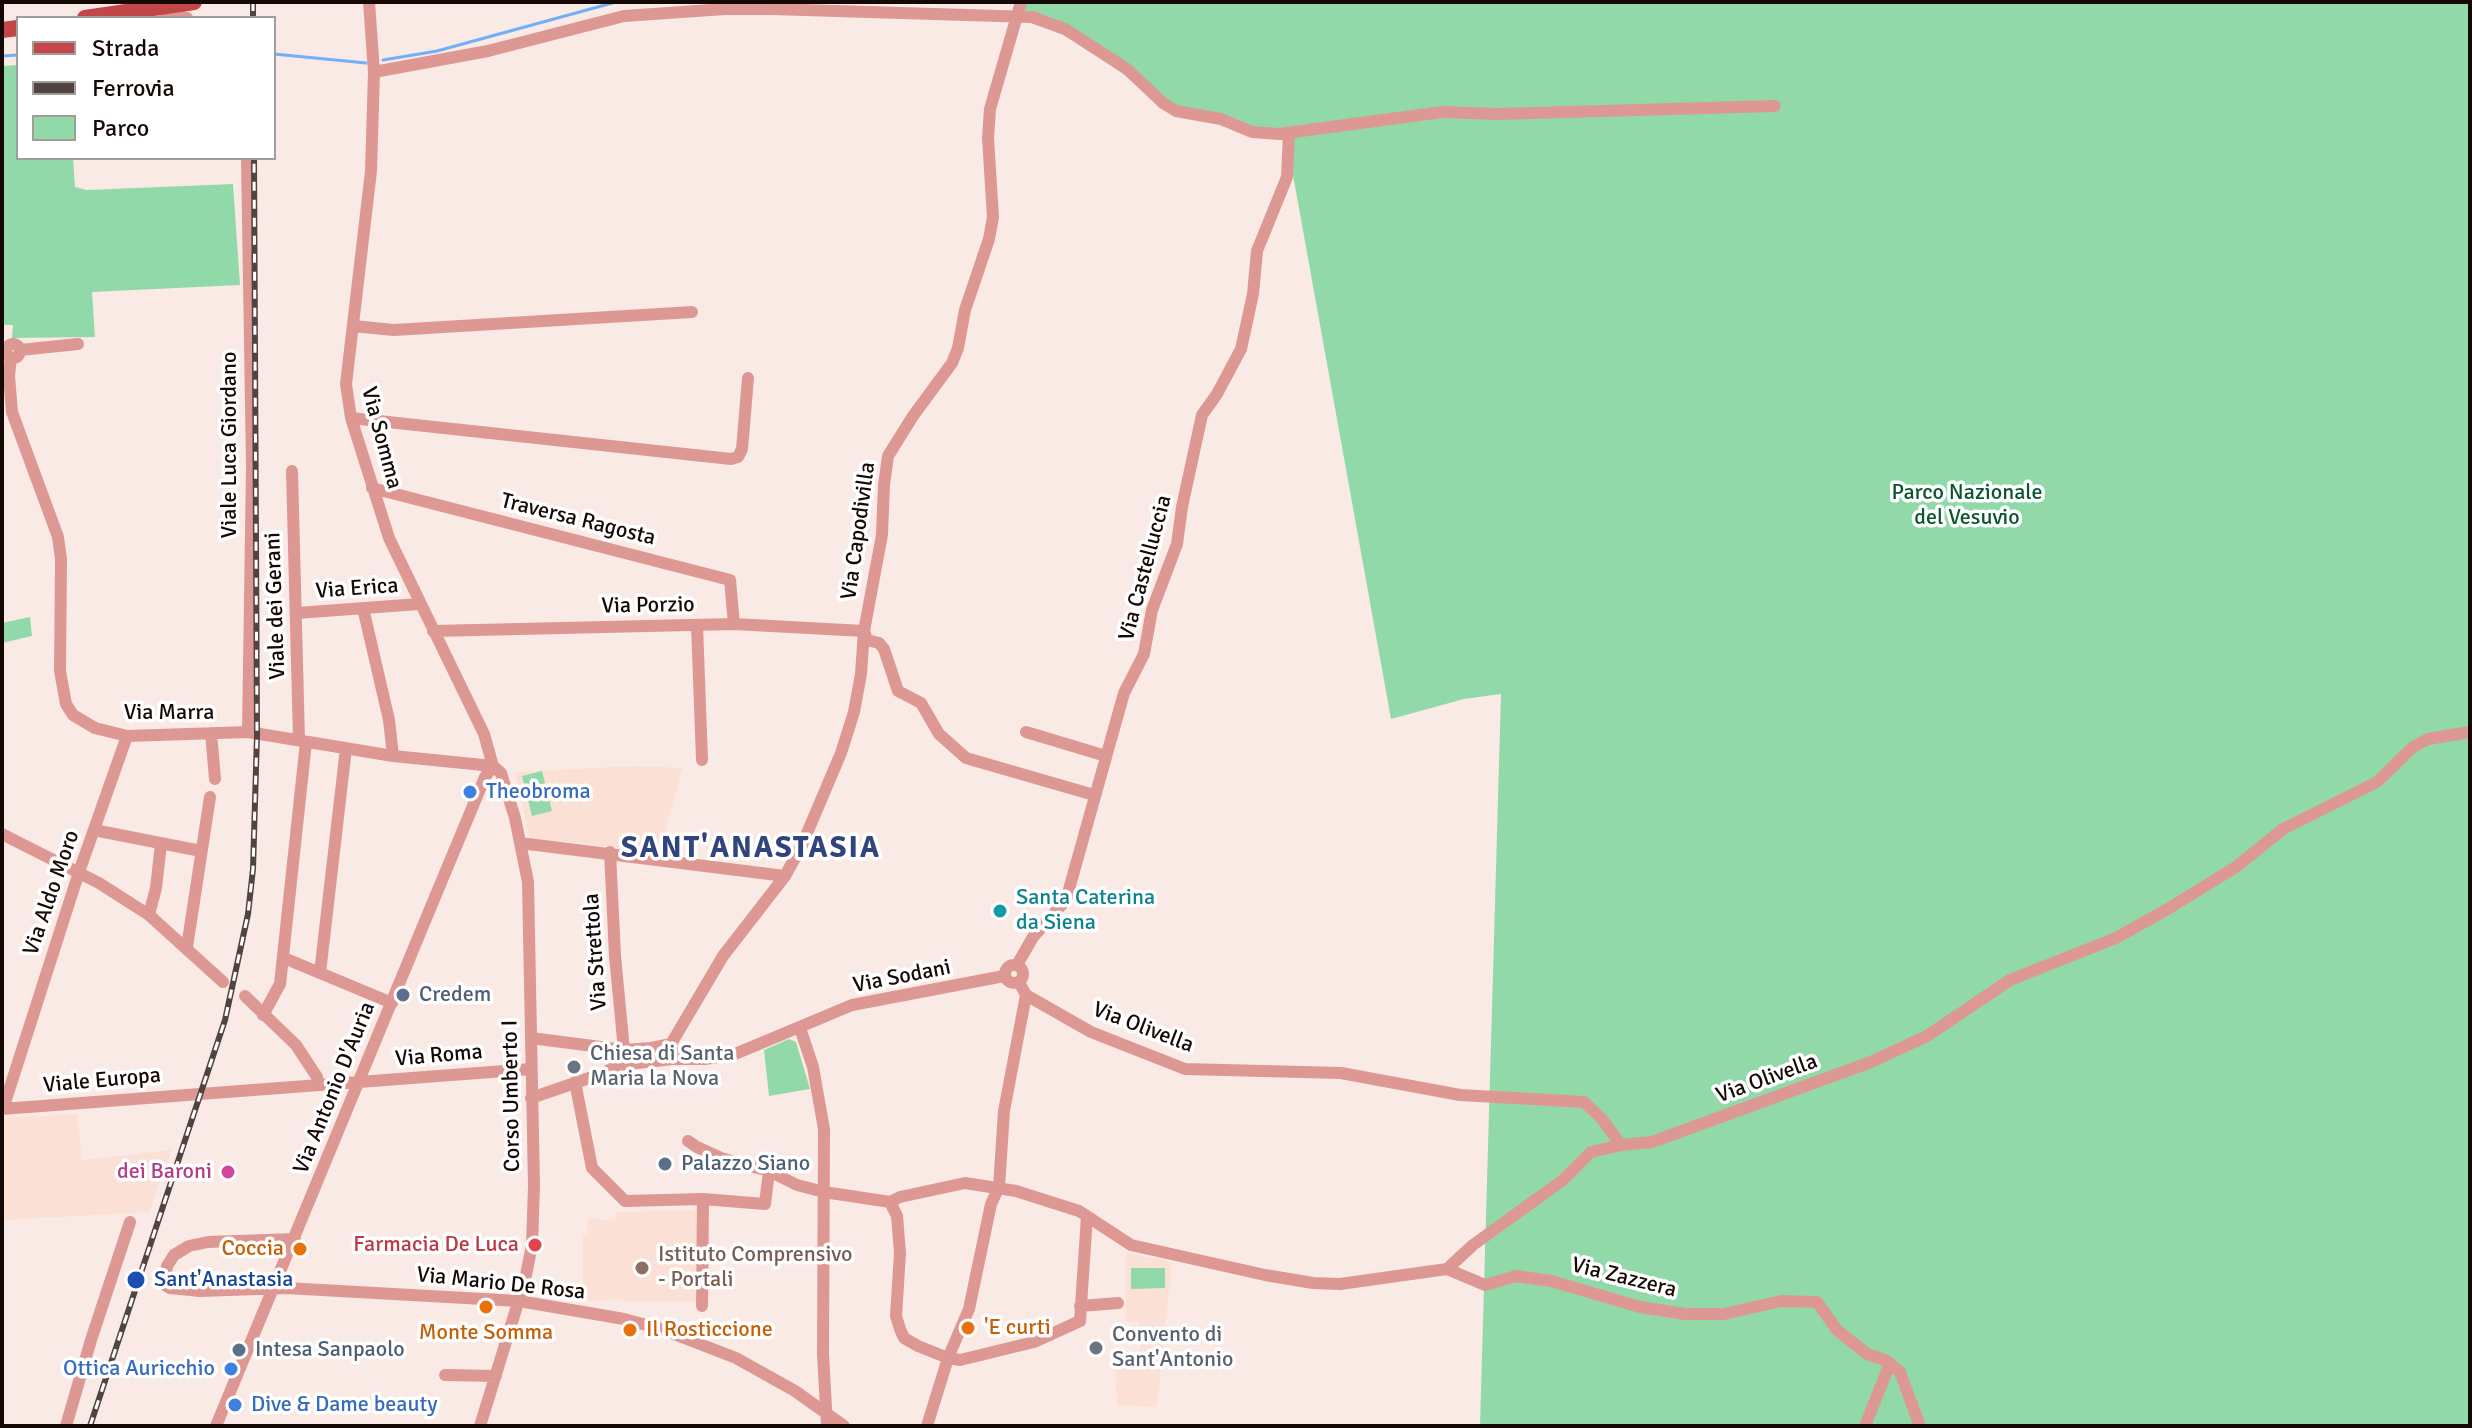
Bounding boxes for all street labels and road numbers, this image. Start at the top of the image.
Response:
street label: Viale Luca Giordano [217,352,243,538]
street label: Via Somma [355,384,407,492]
street label: Via Capodivilla [836,460,882,602]
street label: Traversa Ragosta [498,488,658,552]
street label: Via Castelluccia [1114,492,1178,644]
street label: Viale dei Gerani [260,532,292,680]
street label: Via Erica [315,573,399,605]
street label: Via Porzio [601,592,695,620]
street label: Via Marra [124,700,214,726]
street label: Via Aldo Moro [18,827,86,959]
street label: Via Strettola [579,892,613,1012]
street label: Via Sodani [851,955,953,999]
street label: Via Olivella [1089,997,1197,1059]
street label: Via Antonio D'Auria [289,998,381,1178]
street label: Corso Umberto I [497,1020,527,1172]
street label: Via Roma [394,1039,484,1073]
street label: Via Olivella [1713,1049,1821,1109]
street label: Viale Europa [42,1063,162,1099]
street label: Via Zazzera [1569,1252,1679,1304]
street label: Via Mario De Rosa [415,1262,587,1306]

